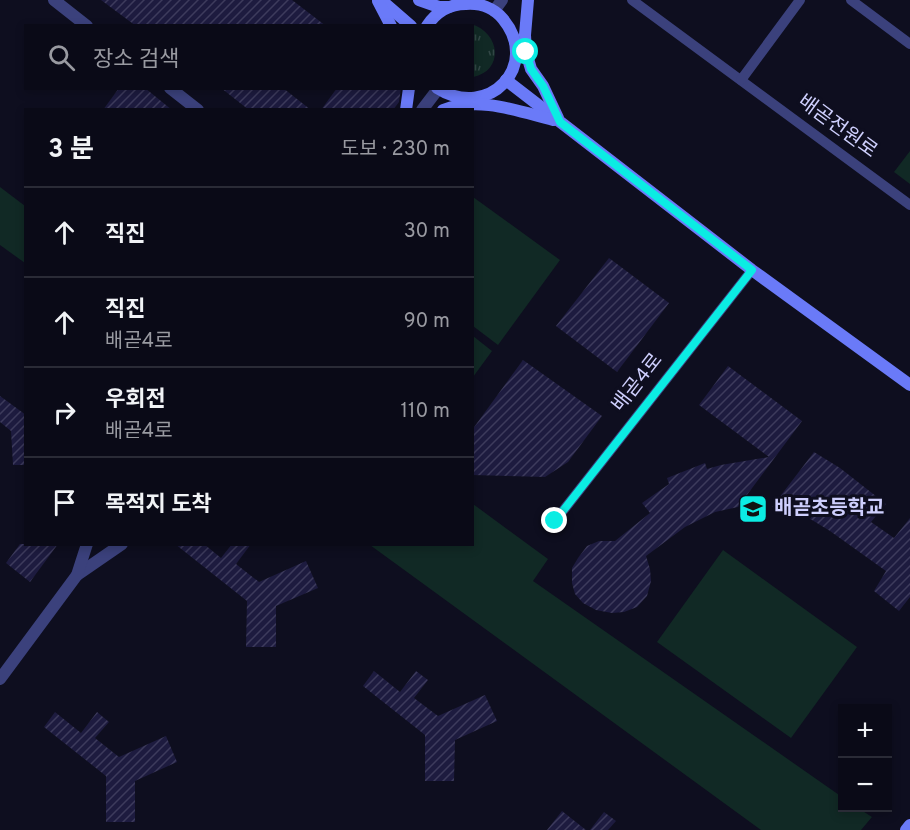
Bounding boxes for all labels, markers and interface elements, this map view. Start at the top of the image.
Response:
search box [24,24,474,90]
route start [512,38,538,64]
icon: search [45,41,78,74]
text: 장소 검색 [93,47,179,74]
street label: 배곧전원로 [792,89,882,165]
text: 3 분 [48,134,94,167]
text: 도보 · 230 m [341,137,450,163]
icon: ahead [48,216,81,249]
text: 30 m [404,219,450,245]
text: 직진 [105,222,145,249]
text: 직진 [105,297,145,324]
icon: ahead [48,306,81,339]
text: 90 m [404,309,450,335]
text: 배곧4로 [105,329,173,355]
street label: 배곧4로 [607,348,669,418]
text: 우회전 [105,387,166,414]
icon: right [48,396,81,429]
text: 110 m [401,399,450,425]
text: 배곧4로 [105,419,173,445]
icon: arrive [48,486,81,519]
text: 목적지 도착 [105,492,212,519]
school or university icon: 배곧초등학교 [737,493,769,525]
place label: 배곧초등학교 [774,496,884,522]
route end [541,507,567,533]
map controls [838,704,892,812]
button: + [838,704,892,758]
button: − [838,758,892,812]

